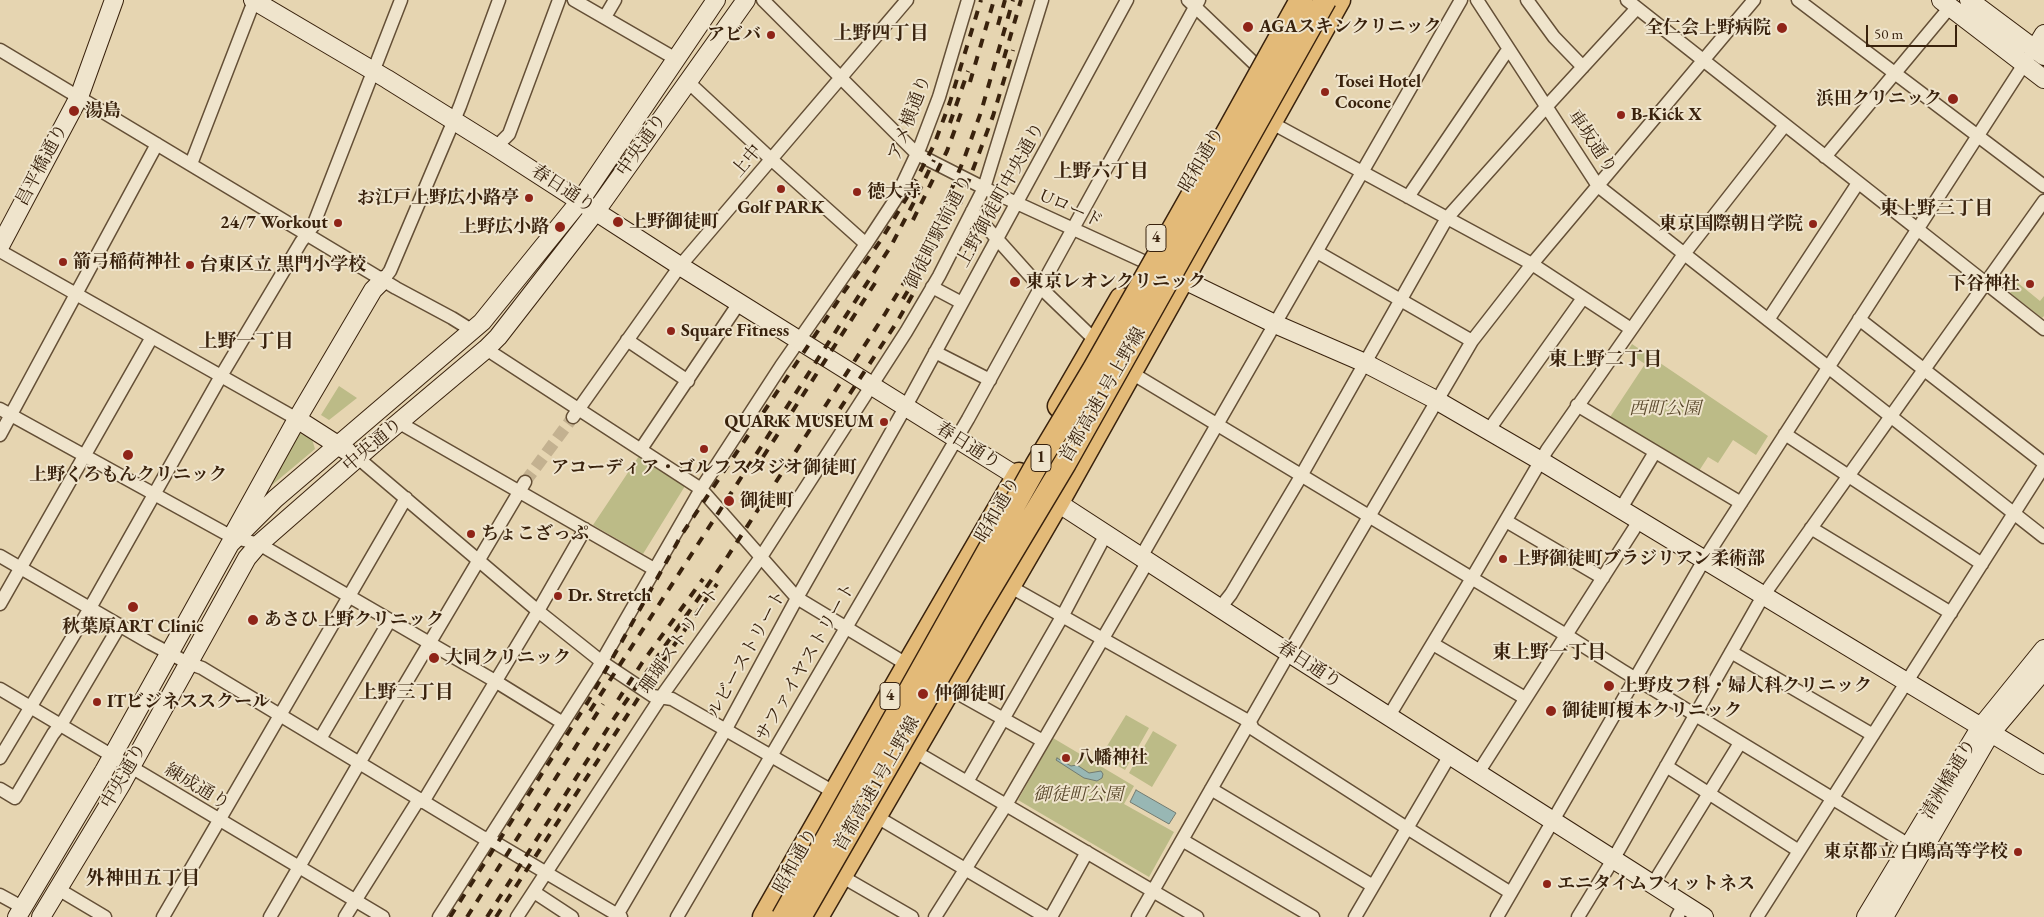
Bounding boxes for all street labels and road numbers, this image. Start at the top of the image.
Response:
street label: アメ横通り [884,72,936,164]
street label: 車坂通り [1563,106,1621,178]
street label: 中央通り [613,109,671,181]
street label: 上野御徒町中央通り [952,119,1050,271]
street label: 昌平橋通り [11,120,73,210]
street label: 昭和通り [1175,123,1229,197]
street label: 上中 [727,140,767,182]
street label: 春日通り [527,160,599,218]
street label: 御徒町駅前通り [901,171,977,293]
street label: Uロード [1036,185,1106,233]
road number: 4 [1146,224,1166,252]
street label: 首都高速1号上野線 [1055,324,1151,466]
street label: 中央通り [339,413,407,477]
street label: 春日通り [932,418,1004,474]
road number: 1 [1031,444,1051,472]
street label: 昭和通り [971,473,1025,547]
street label: サファイヤストリート [752,579,860,745]
street label: 珊瑚ストリート [635,582,725,698]
street label: ルビーストリート [703,586,791,722]
street label: 春日通り [1273,636,1345,694]
road number: 4 [880,682,900,709]
street label: 首都高速1号上野線 [829,713,925,855]
street label: 清洲橋通り [1917,735,1981,823]
street label: 中央通り [97,739,151,813]
street label: 練成通り [161,759,233,815]
street label: 昭和通り [769,824,823,898]

